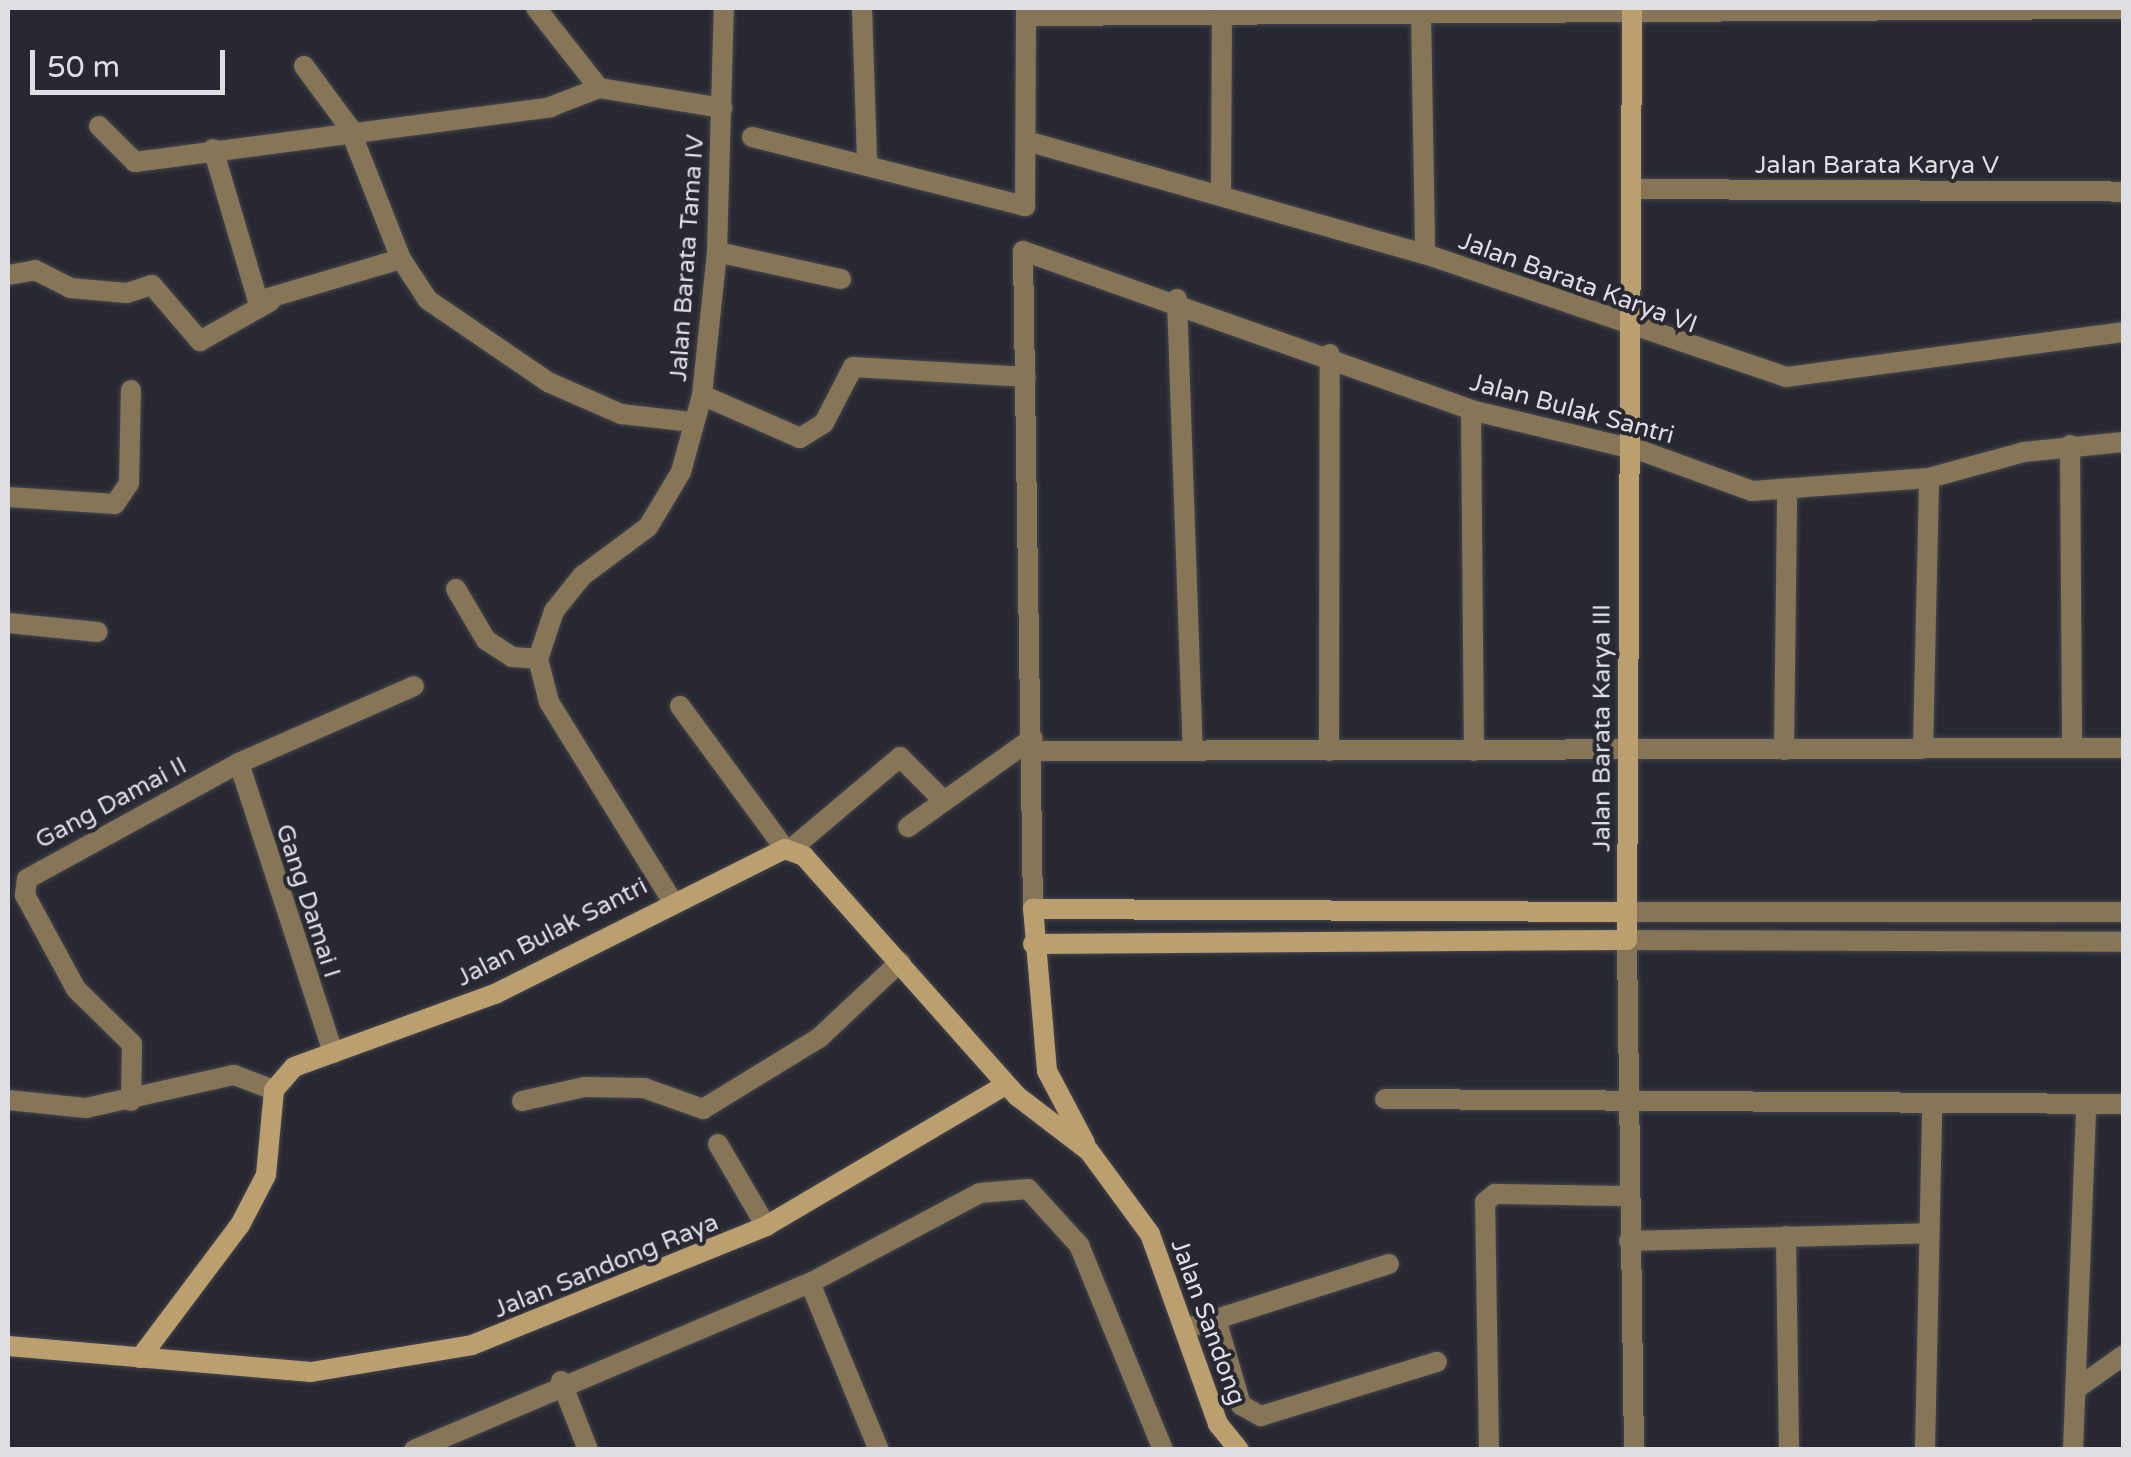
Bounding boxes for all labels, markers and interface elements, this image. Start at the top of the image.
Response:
scale bar [35,30,230,92]
text: 50 m [47,49,120,86]
street label: Jalan Barata Tama IV [663,133,711,383]
street label: Jalan Barata Karya V [1755,150,1999,180]
street label: Jalan Barata Karya VI [1455,226,1701,340]
street label: Jalan Bulak Santri [1467,367,1677,451]
street label: Jalan Barata Karya III [1587,604,1617,852]
street label: Gang Damai II [30,751,192,855]
street label: Gang Damai I [269,820,347,982]
street label: Jalan Bulak Santri [452,871,652,993]
street label: Jalan Sandong Raya [489,1207,723,1325]
street label: Jalan Sandong [1164,1235,1252,1409]

